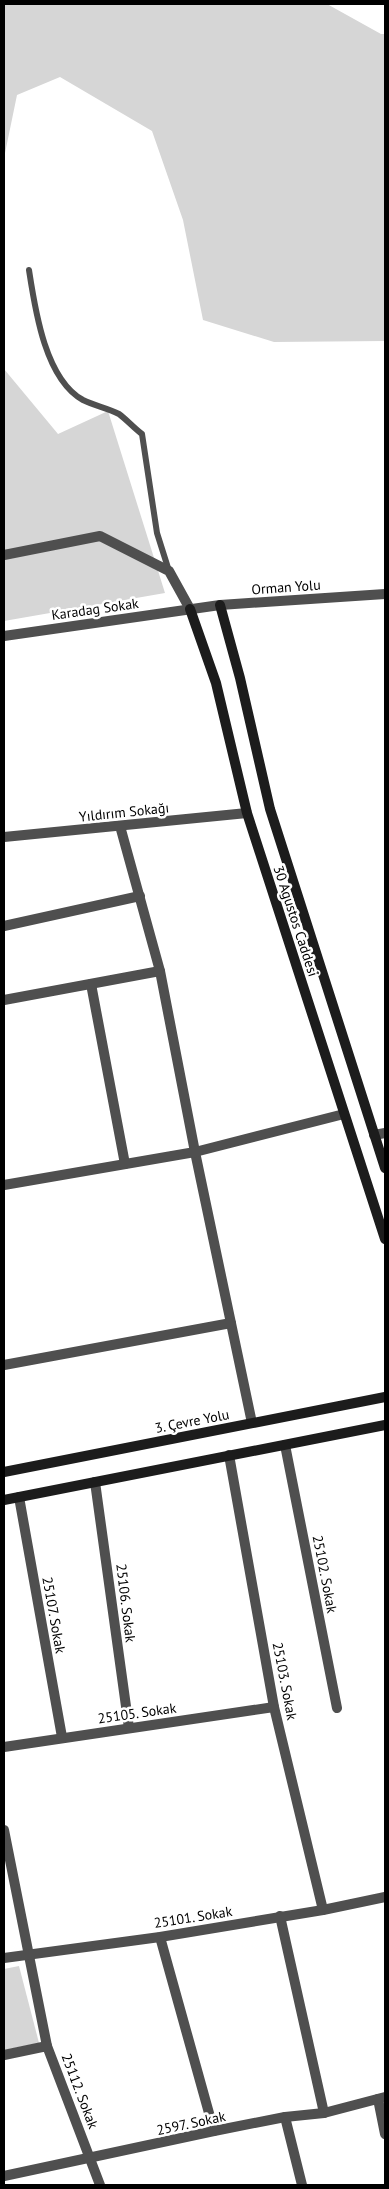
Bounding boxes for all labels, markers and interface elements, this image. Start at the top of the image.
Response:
street label: Orman Yolu [251,576,321,598]
street label: Karadag Sokak [50,594,140,624]
street label: Yıldırım Sokağı [78,798,170,826]
street label: 30 Agustos Caddesi [270,863,322,979]
street label: 3. Çevre Yolu [153,1405,231,1437]
street label: 25102. Sokak [309,1533,341,1615]
street label: 25106. Sokak [112,1563,140,1644]
street label: 25107. Sokak [38,1575,70,1655]
street label: 25103. Sokak [269,1640,301,1722]
street label: 25105. Sokak [97,1699,178,1727]
street label: 25101. Sokak [153,1902,234,1932]
street label: 25112. Sokak [57,2051,103,2131]
street label: 2597. Sokak [155,2107,227,2139]

